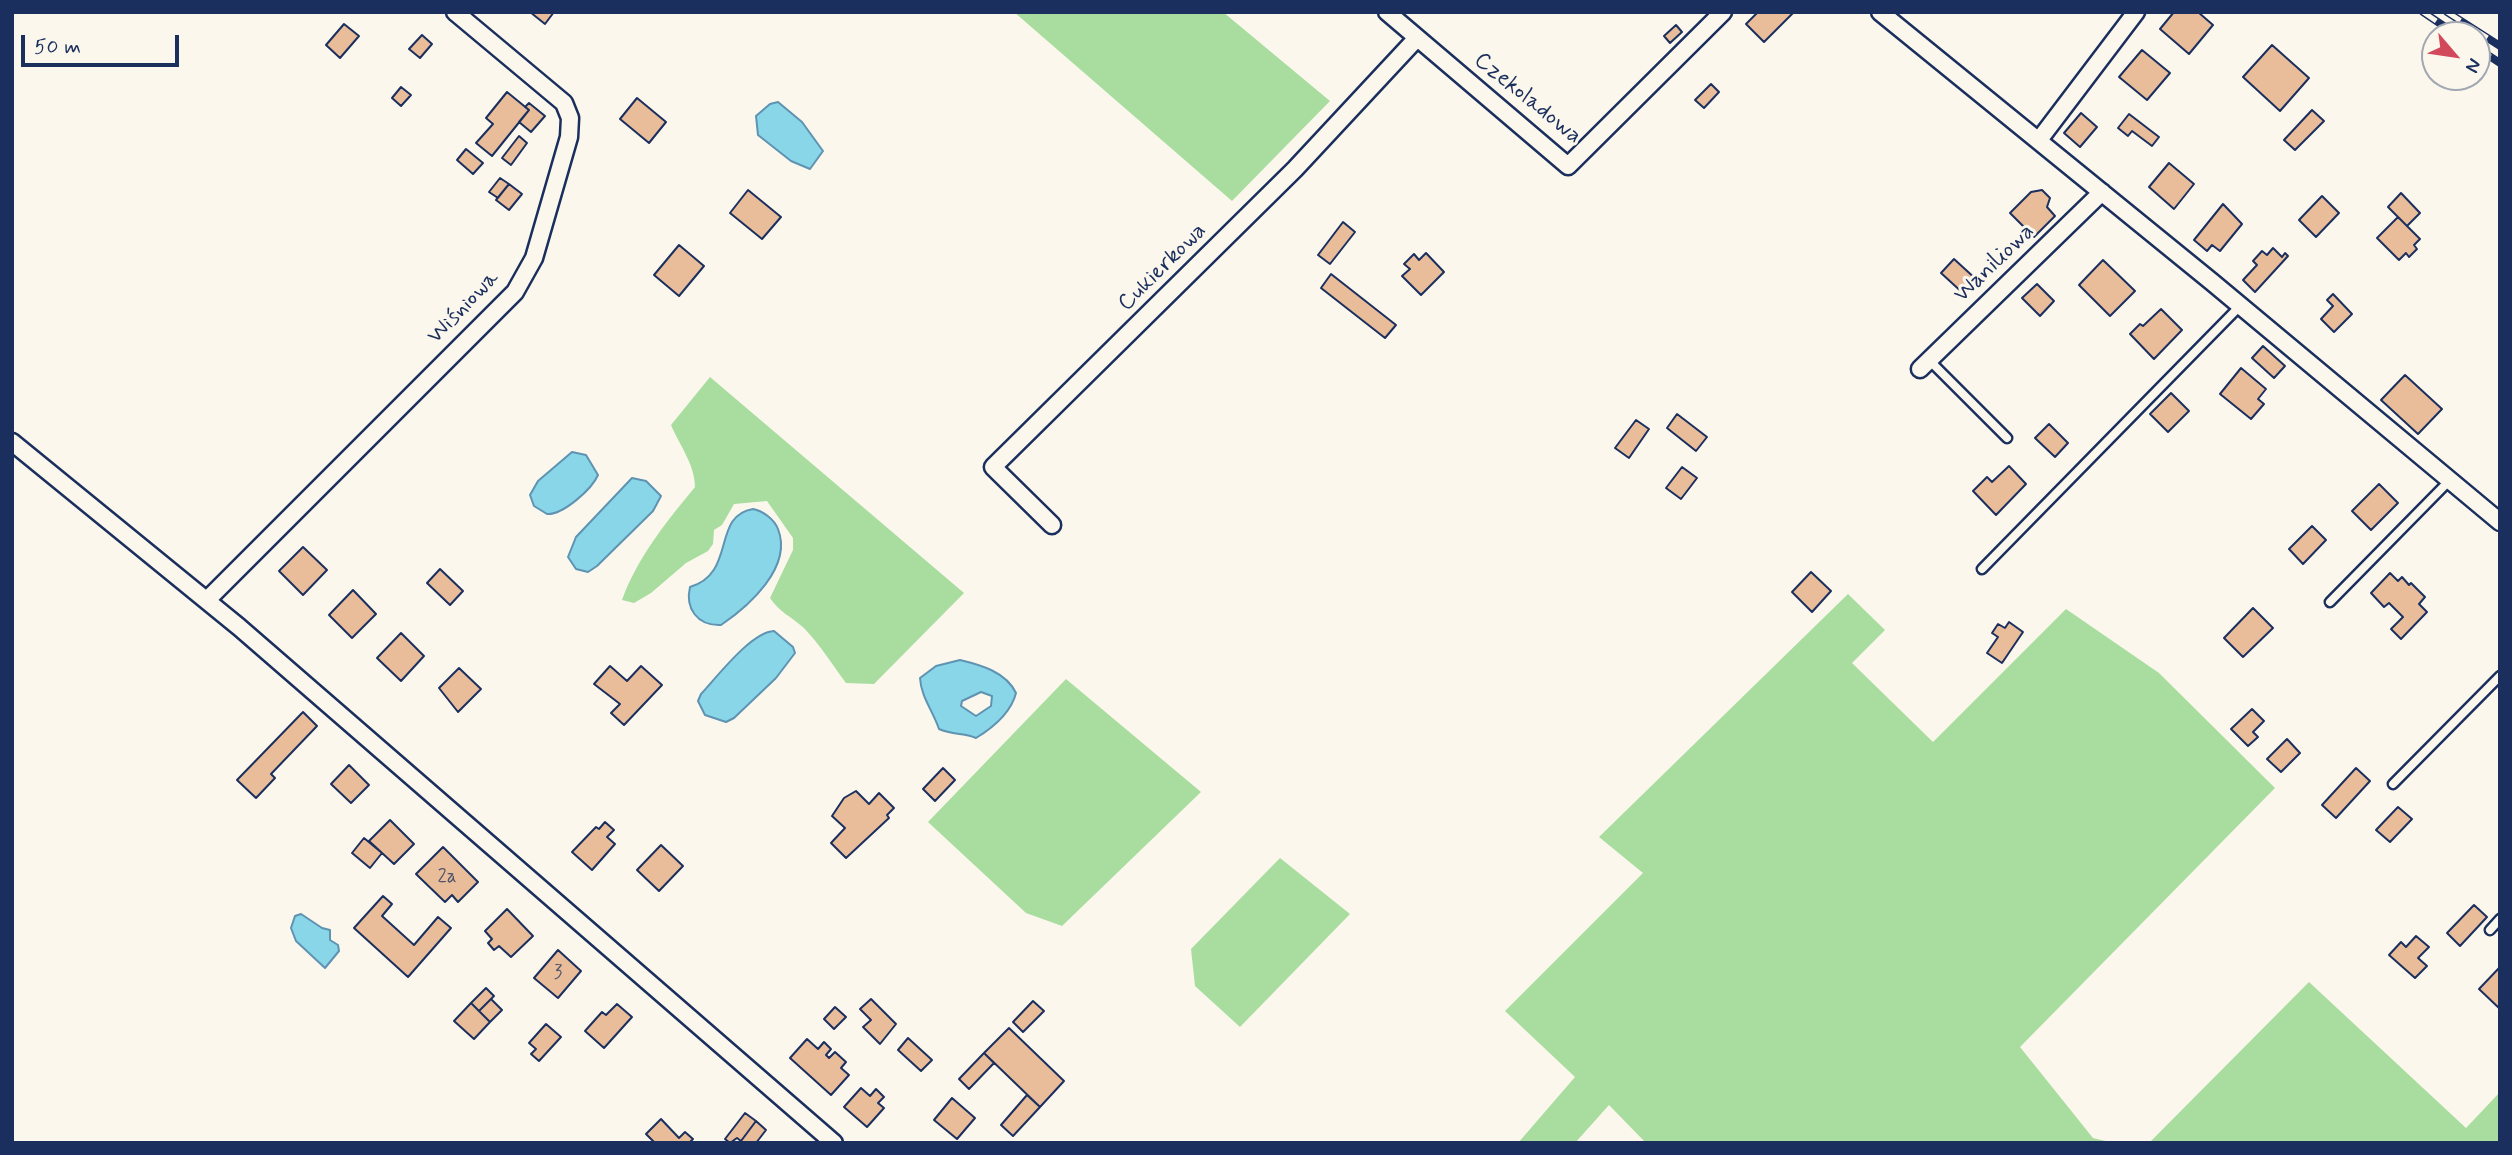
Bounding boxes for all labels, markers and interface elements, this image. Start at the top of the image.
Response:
scale bar [24,21,182,65]
north arrow [2421,21,2491,91]
text: 50 m [34,33,81,61]
street label: Czekoladowa [1468,47,1586,151]
text: N [2459,54,2487,77]
street label: Cukierkowa [1113,218,1213,318]
street label: Waniliowa [1949,219,2041,309]
street label: Wiśniowa [422,266,506,350]
house number: 2a [437,867,457,889]
house number: 3 [554,963,562,985]

